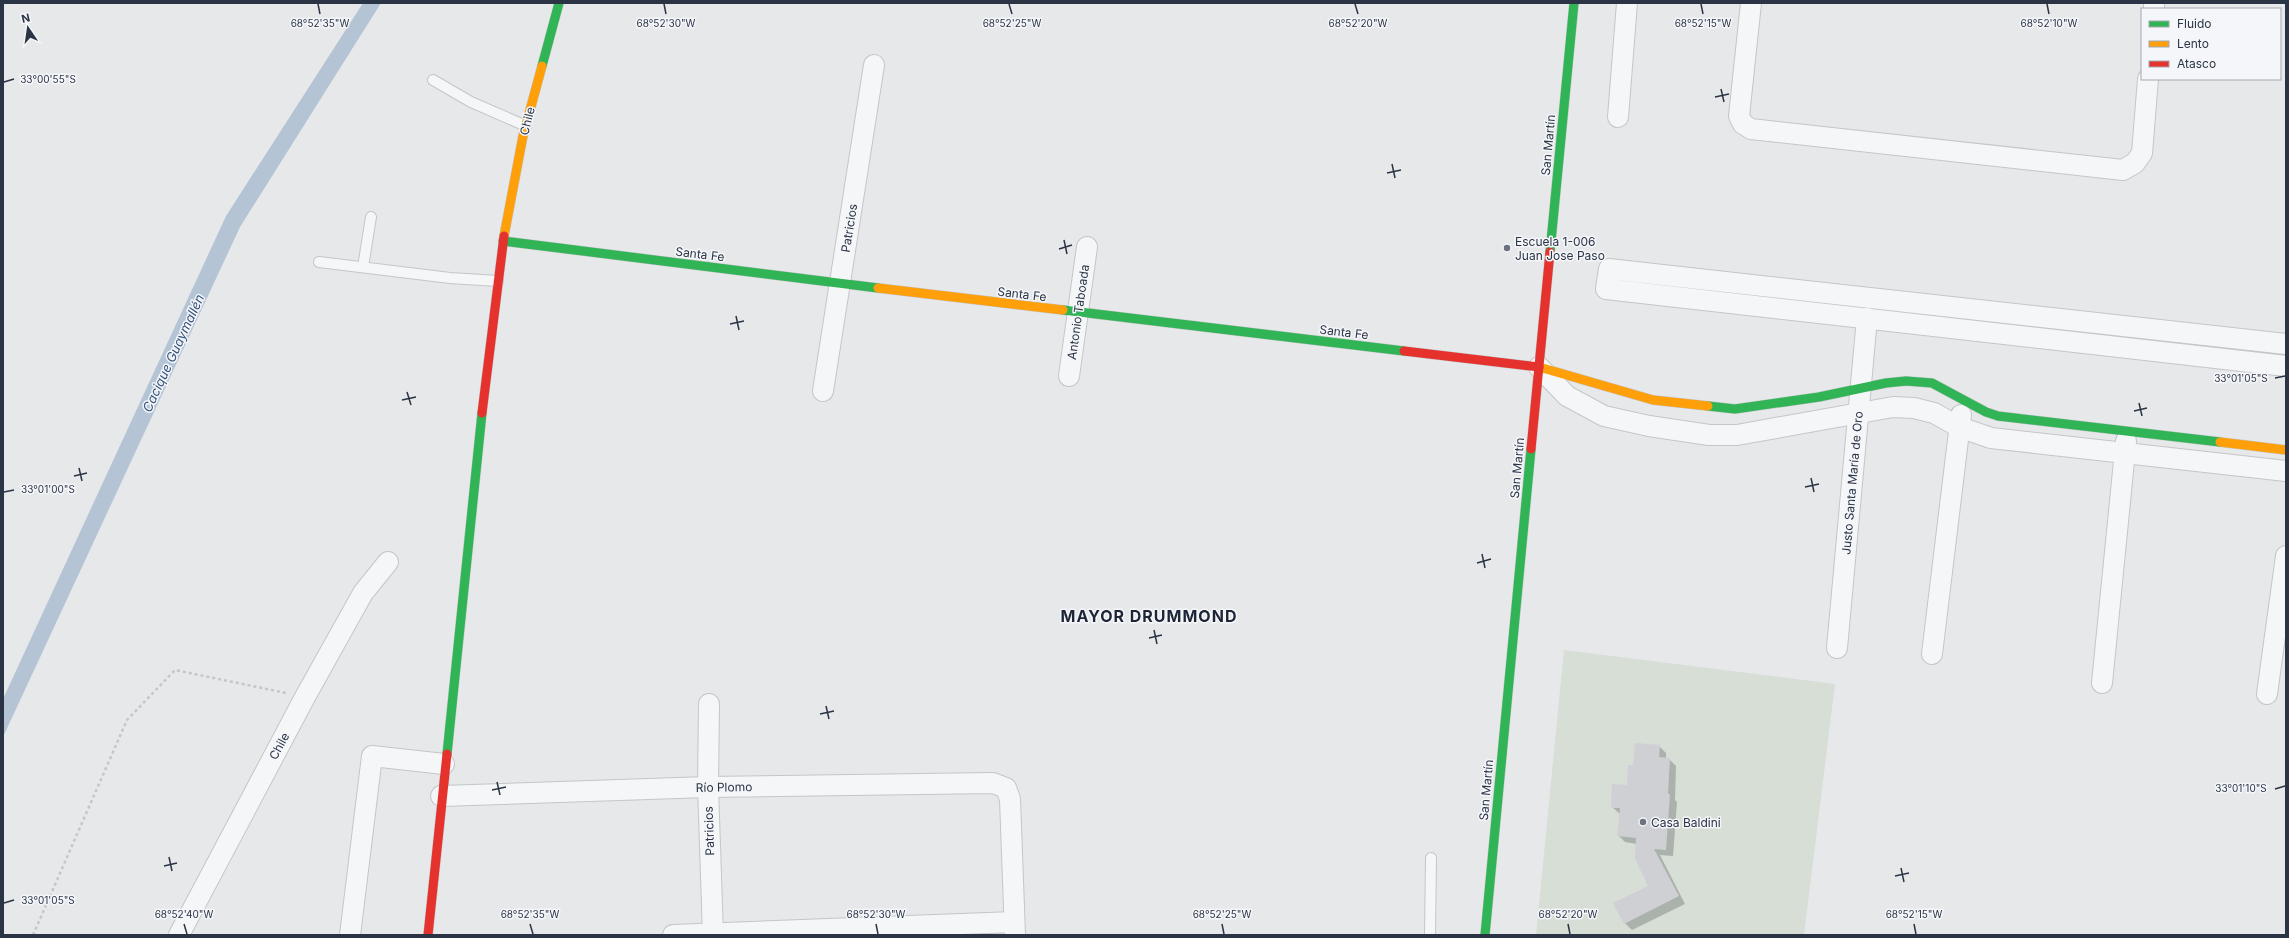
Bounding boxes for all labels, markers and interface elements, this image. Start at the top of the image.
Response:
north arrow [8,8,48,48]
legend [2141,8,2281,80]
text: N [20,10,31,26]
text: Fluido [2177,16,2212,31]
text: 68°52'35"W [291,17,350,29]
text: 68°52'30"W [637,17,696,29]
text: 68°52'25"W [983,17,1041,29]
text: 68°52'20"W [1329,17,1388,29]
text: 68°52'15"W [1675,17,1731,29]
text: 68°52'10"W [2021,17,2078,29]
text: Lento [2177,36,2209,51]
text: Atasco [2177,56,2216,71]
text: 33°00'55"S [20,73,76,85]
street label: Chile [516,105,538,137]
street label: San Martín [1538,114,1558,176]
street label: Patricios [838,203,860,253]
place label: Escuela 1-006 Juan Jose Paso [1515,234,1605,263]
marker: Escuela 1-006 Juan Jose Paso [1502,243,1512,253]
street label: Santa Fe [675,244,725,264]
street label: Antonio Taboada [1064,263,1092,361]
street label: Santa Fe [997,284,1047,304]
water label: Cacique Guaymallén [139,291,207,414]
street label: Santa Fe [1319,322,1369,342]
text: 33°01'05"S [2214,372,2268,384]
street label: Justo Santa María de Oro [1838,411,1866,555]
street label: San Martín [1507,437,1527,499]
text: 33°01'00"S [21,483,75,495]
district label: MAYOR DRUMMOND [1061,606,1237,626]
street label: Chile [266,730,292,762]
street label: San Martín [1476,759,1496,821]
street label: Río Plomo [696,779,752,795]
text: 33°01'10"S [2215,782,2267,794]
street label: Patricios [701,806,717,856]
place label: Casa Baldini [1651,815,1721,830]
marker: Casa Baldini [1638,817,1648,827]
text: 33°01'05"S [21,894,75,906]
text: 68°52'40"W [155,908,213,920]
text: 68°52'35"W [501,908,560,920]
text: 68°52'30"W [847,908,906,920]
text: 68°52'25"W [1193,908,1251,920]
text: 68°52'20"W [1539,908,1598,920]
text: 68°52'15"W [1886,908,1942,920]

